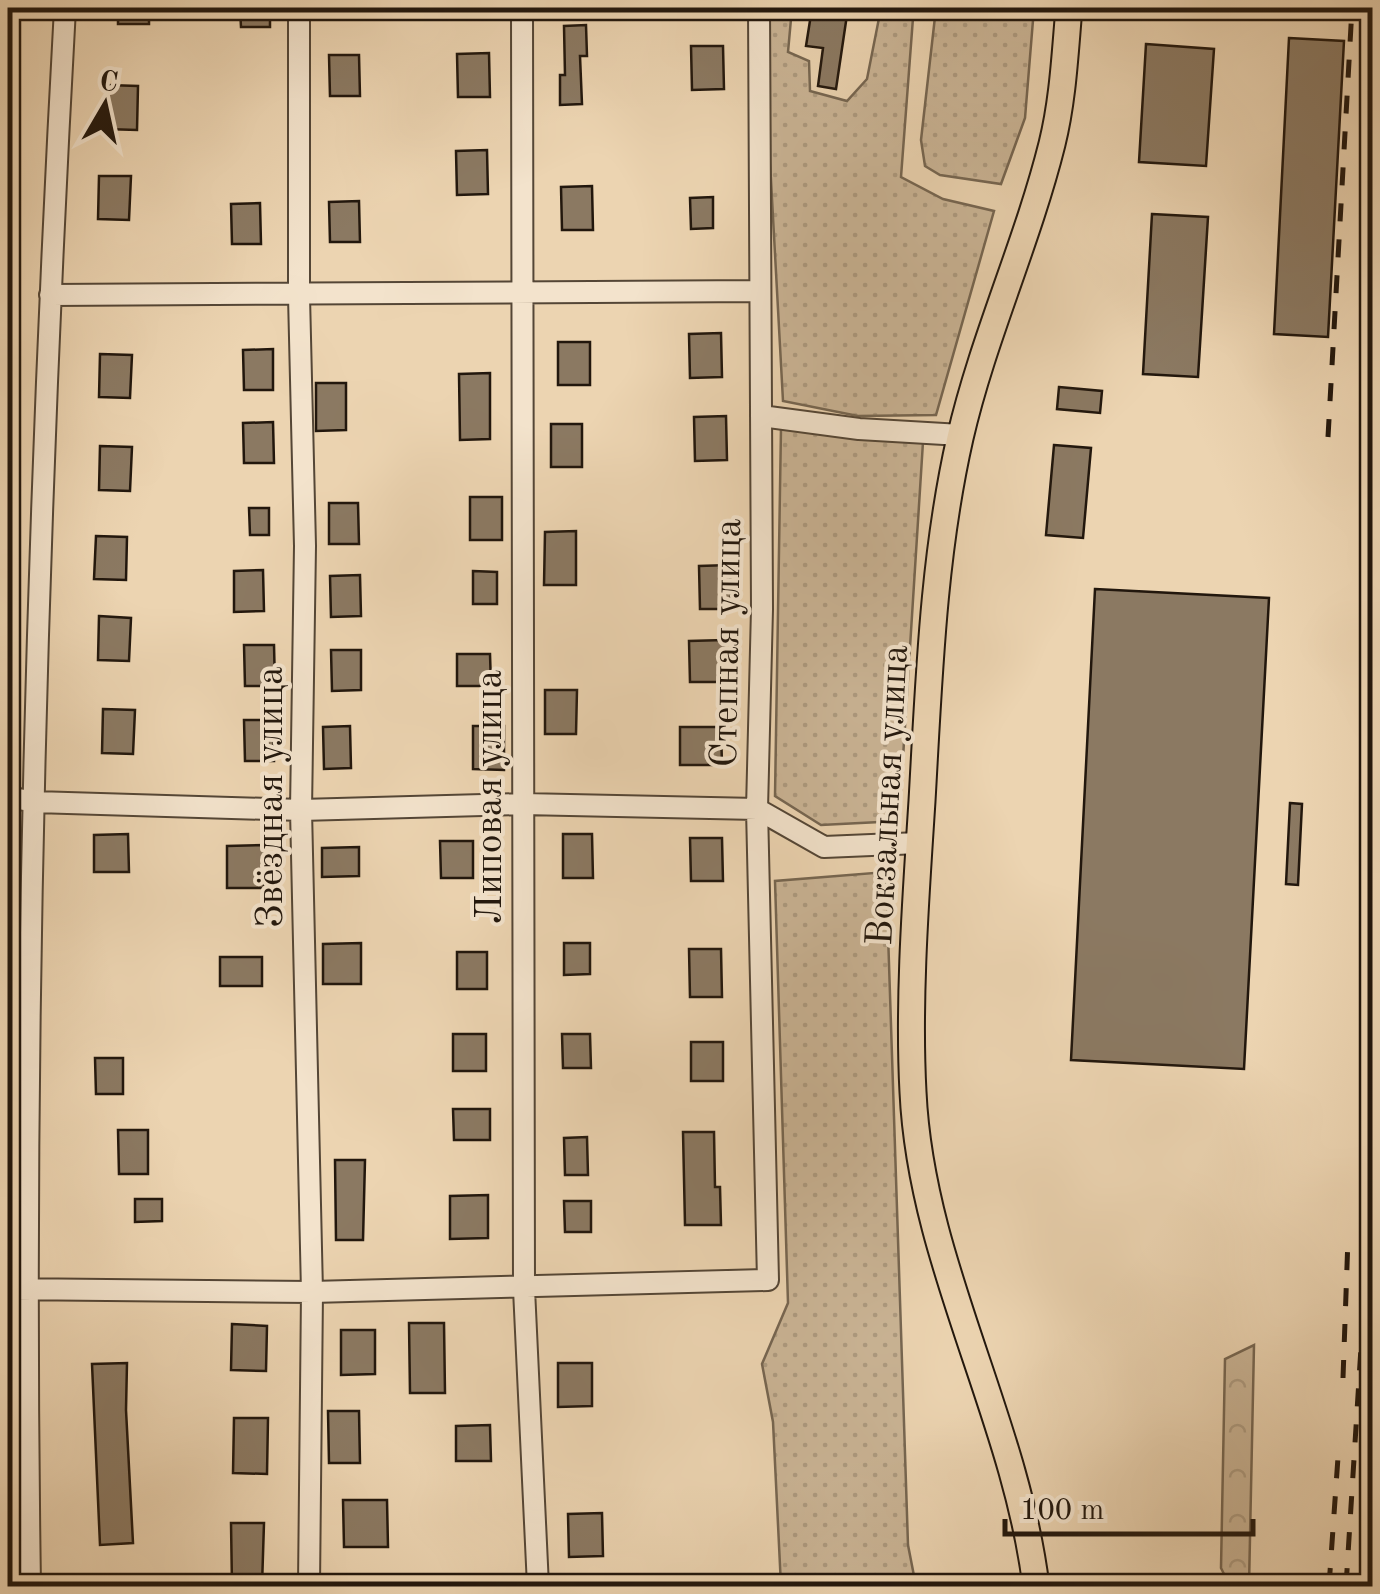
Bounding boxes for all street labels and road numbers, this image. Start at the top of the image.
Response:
street label: Степная улица [707,518,749,768]
street label: Вокзальная улица [862,643,916,947]
street label: Звёздная улица [253,666,291,928]
street label: Липовая улица [472,670,510,924]

